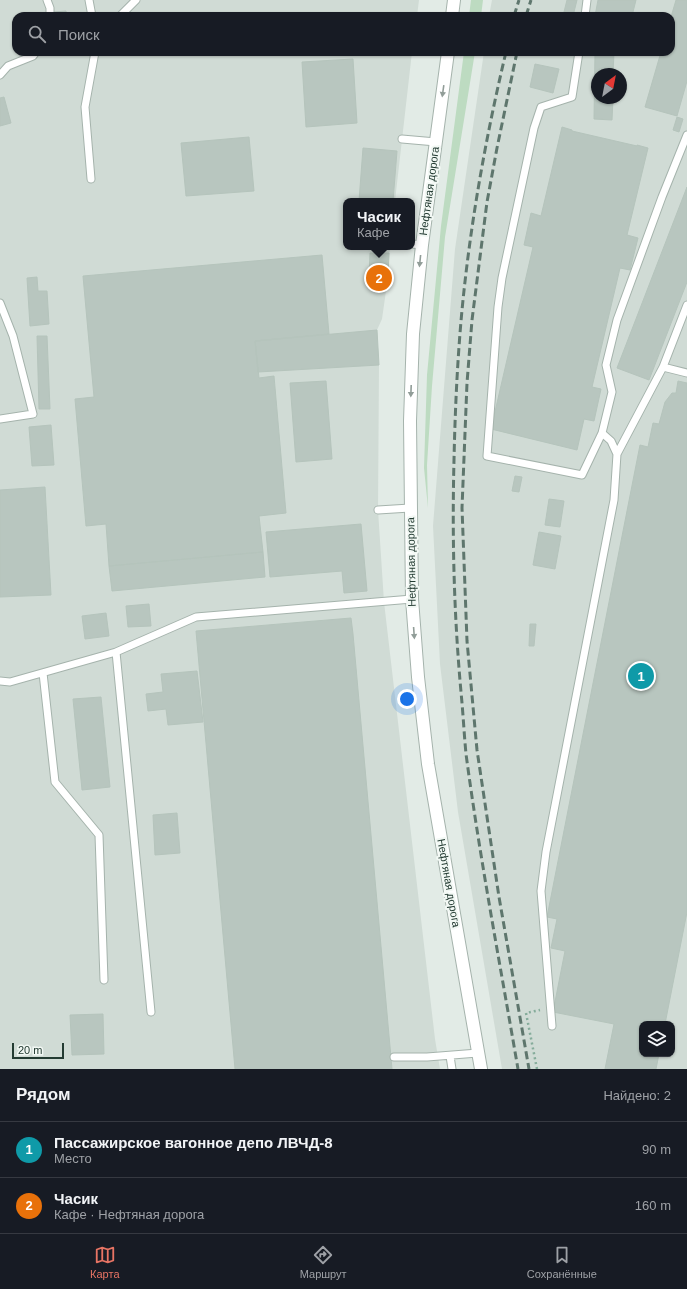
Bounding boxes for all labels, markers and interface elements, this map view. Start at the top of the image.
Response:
search box [12,12,675,56]
icon: search [26,23,48,45]
text: Поиск [58,26,100,43]
north arrow [591,68,627,104]
one-way arrow [440,85,446,97]
street label: Нефтяная дорога [417,145,441,236]
popup [343,198,415,250]
text: Часик [357,208,401,225]
text: Кафе [357,225,390,240]
one-way arrow [417,255,424,267]
pin: 2 [366,263,392,293]
one-way arrow [408,385,414,398]
street label: Нефтяная дорога [404,516,418,607]
one-way arrow [411,627,418,639]
pin: 1 [628,661,654,691]
your location [397,689,417,709]
street label: Нефтяная дорога [435,838,463,929]
map controls [639,1021,675,1057]
button: layers [639,1021,675,1057]
scale bar [12,1041,64,1060]
text: 20 m [18,1044,42,1056]
text: Рядом [16,1085,71,1104]
text: Найдено: 2 [603,1088,671,1103]
text: Пассажирское вагонное депо ЛВЧД-8 [54,1134,333,1151]
text: 1 [25,1142,33,1157]
text: 90 m [642,1142,671,1157]
text: Место [54,1151,92,1166]
text: Часик [54,1190,98,1207]
text: 2 [25,1198,33,1213]
text: 160 m [635,1198,671,1213]
text: Кафе · Нефтяная дорога [54,1207,204,1222]
tab: Карта [90,1244,120,1280]
tab: Маршрут [300,1244,347,1280]
tab: Сохранённые [527,1244,597,1280]

